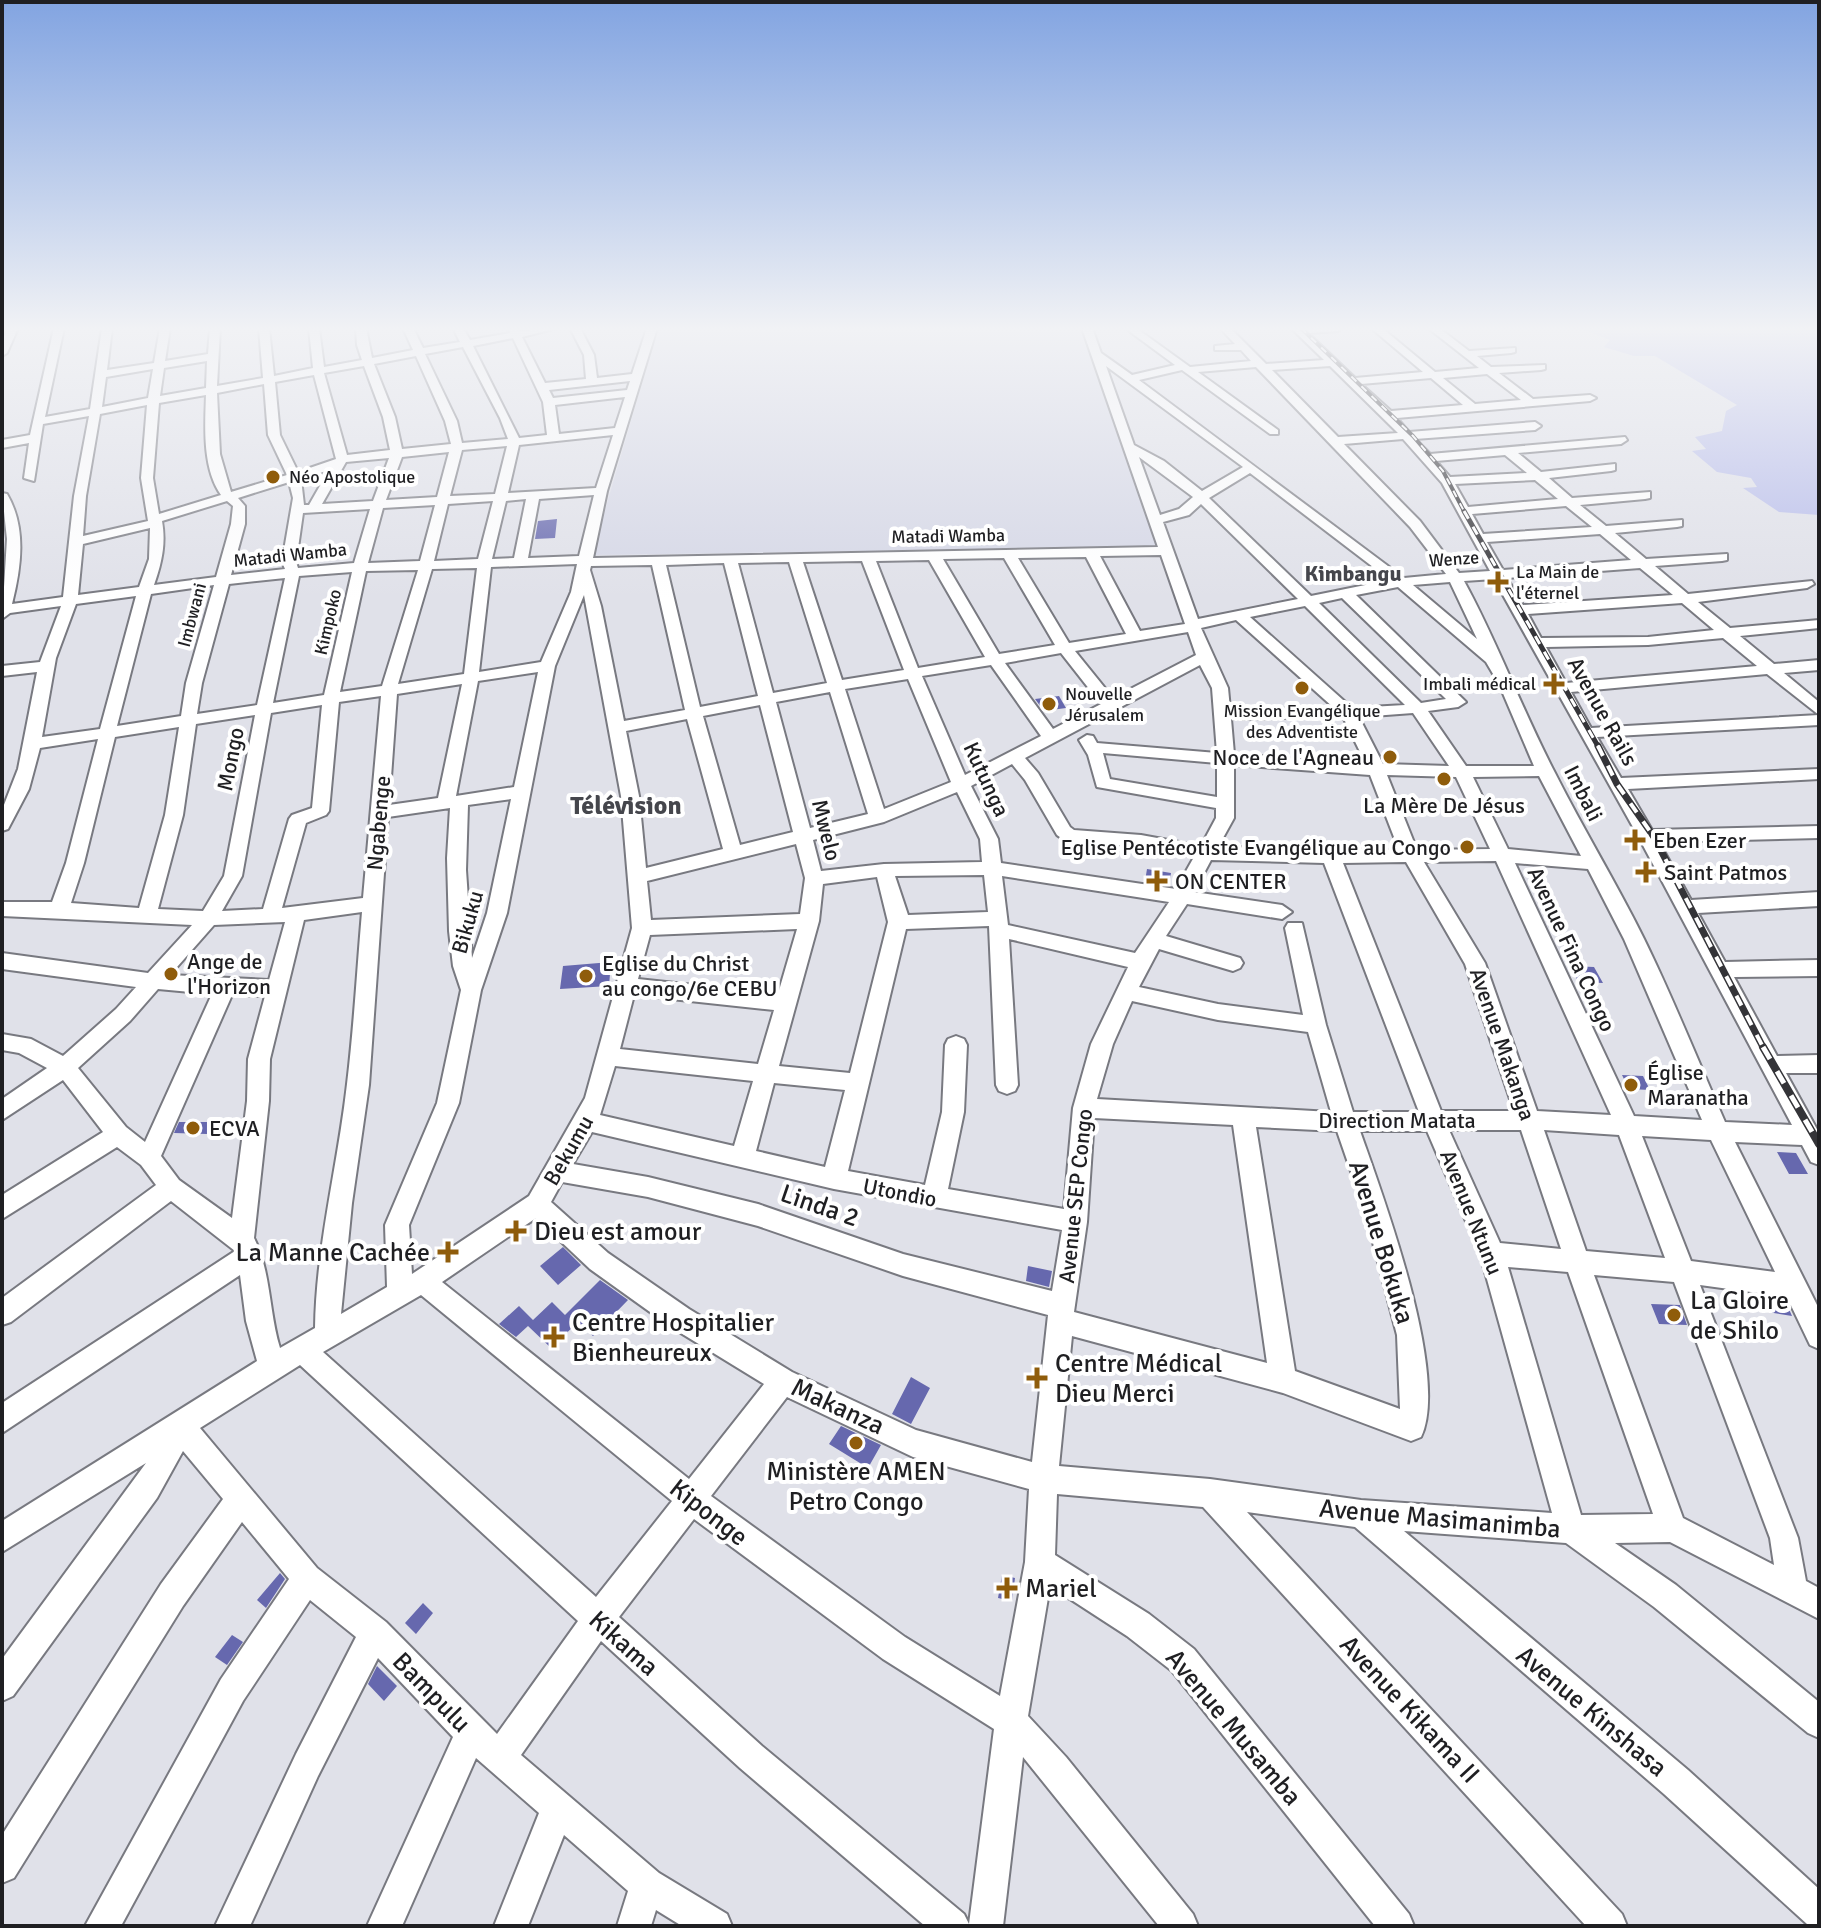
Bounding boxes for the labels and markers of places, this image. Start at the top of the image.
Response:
place label: Néo Apostolique [289,466,415,488]
marker: Néo Apostolique [264,468,282,486]
place label: La Main de l'éternel [1516,561,1599,604]
marker: La Main de l'éternel [1487,571,1509,593]
place label: Imbali médical [1423,673,1536,695]
marker: Imbali médical [1543,673,1565,695]
marker: Mission Evangélique des Adventiste [1293,679,1311,697]
place label: Nouvelle Jérusalem [1065,683,1144,726]
marker: Nouvelle Jérusalem [1040,695,1058,713]
place label: Mission Evangélique des Adventiste [1223,700,1381,743]
place label: Noce de l'Agneau [1213,744,1374,771]
marker: Noce de l'Agneau [1381,748,1399,766]
marker: La Mère De Jésus [1435,770,1453,788]
place label: La Mère De Jésus [1363,792,1525,819]
place label: Eben Ezer [1653,827,1746,854]
marker: Eben Ezer [1624,829,1646,851]
place label: Eglise Pentécotiste Evangélique au Congo [1060,834,1451,861]
marker: Eglise Pentécotiste Evangélique au Congo [1458,838,1476,856]
place label: Saint Patmos [1664,859,1787,886]
marker: Saint Patmos [1635,861,1657,883]
place label: ON CENTER [1175,868,1286,895]
marker: ON CENTER [1146,870,1168,892]
place label: Ange de l'Horizon [187,948,271,1000]
place label: Eglise du Christ au congo/6e CEBU [602,950,778,1002]
marker: Ange de l'Horizon [162,965,180,983]
marker: Eglise du Christ au congo/6e CEBU [577,967,595,985]
place label: Église Maranatha [1647,1059,1749,1111]
marker: Église Maranatha [1622,1076,1640,1094]
place label: ECVA [209,1115,260,1142]
marker: ECVA [184,1119,202,1137]
place label: Dieu est amour [534,1216,702,1248]
marker: Dieu est amour [505,1220,527,1242]
place label: La Manne Cachée [235,1237,430,1269]
marker: La Manne Cachée [437,1241,459,1263]
place label: La Gloire de Shilo [1690,1285,1789,1347]
marker: La Gloire de Shilo [1665,1306,1683,1324]
place label: Centre Hospitalier Bienheureux [572,1307,775,1369]
marker: Centre Hospitalier Bienheureux [543,1326,565,1348]
place label: Centre Médical Dieu Merci [1055,1348,1222,1410]
marker: Centre Médical Dieu Merci [1026,1367,1048,1389]
marker: Ministère AMEN Petro Congo [847,1434,865,1452]
place label: Ministère AMEN Petro Congo [766,1456,946,1518]
place label: Mariel [1025,1573,1097,1605]
marker: Mariel [996,1577,1018,1599]

